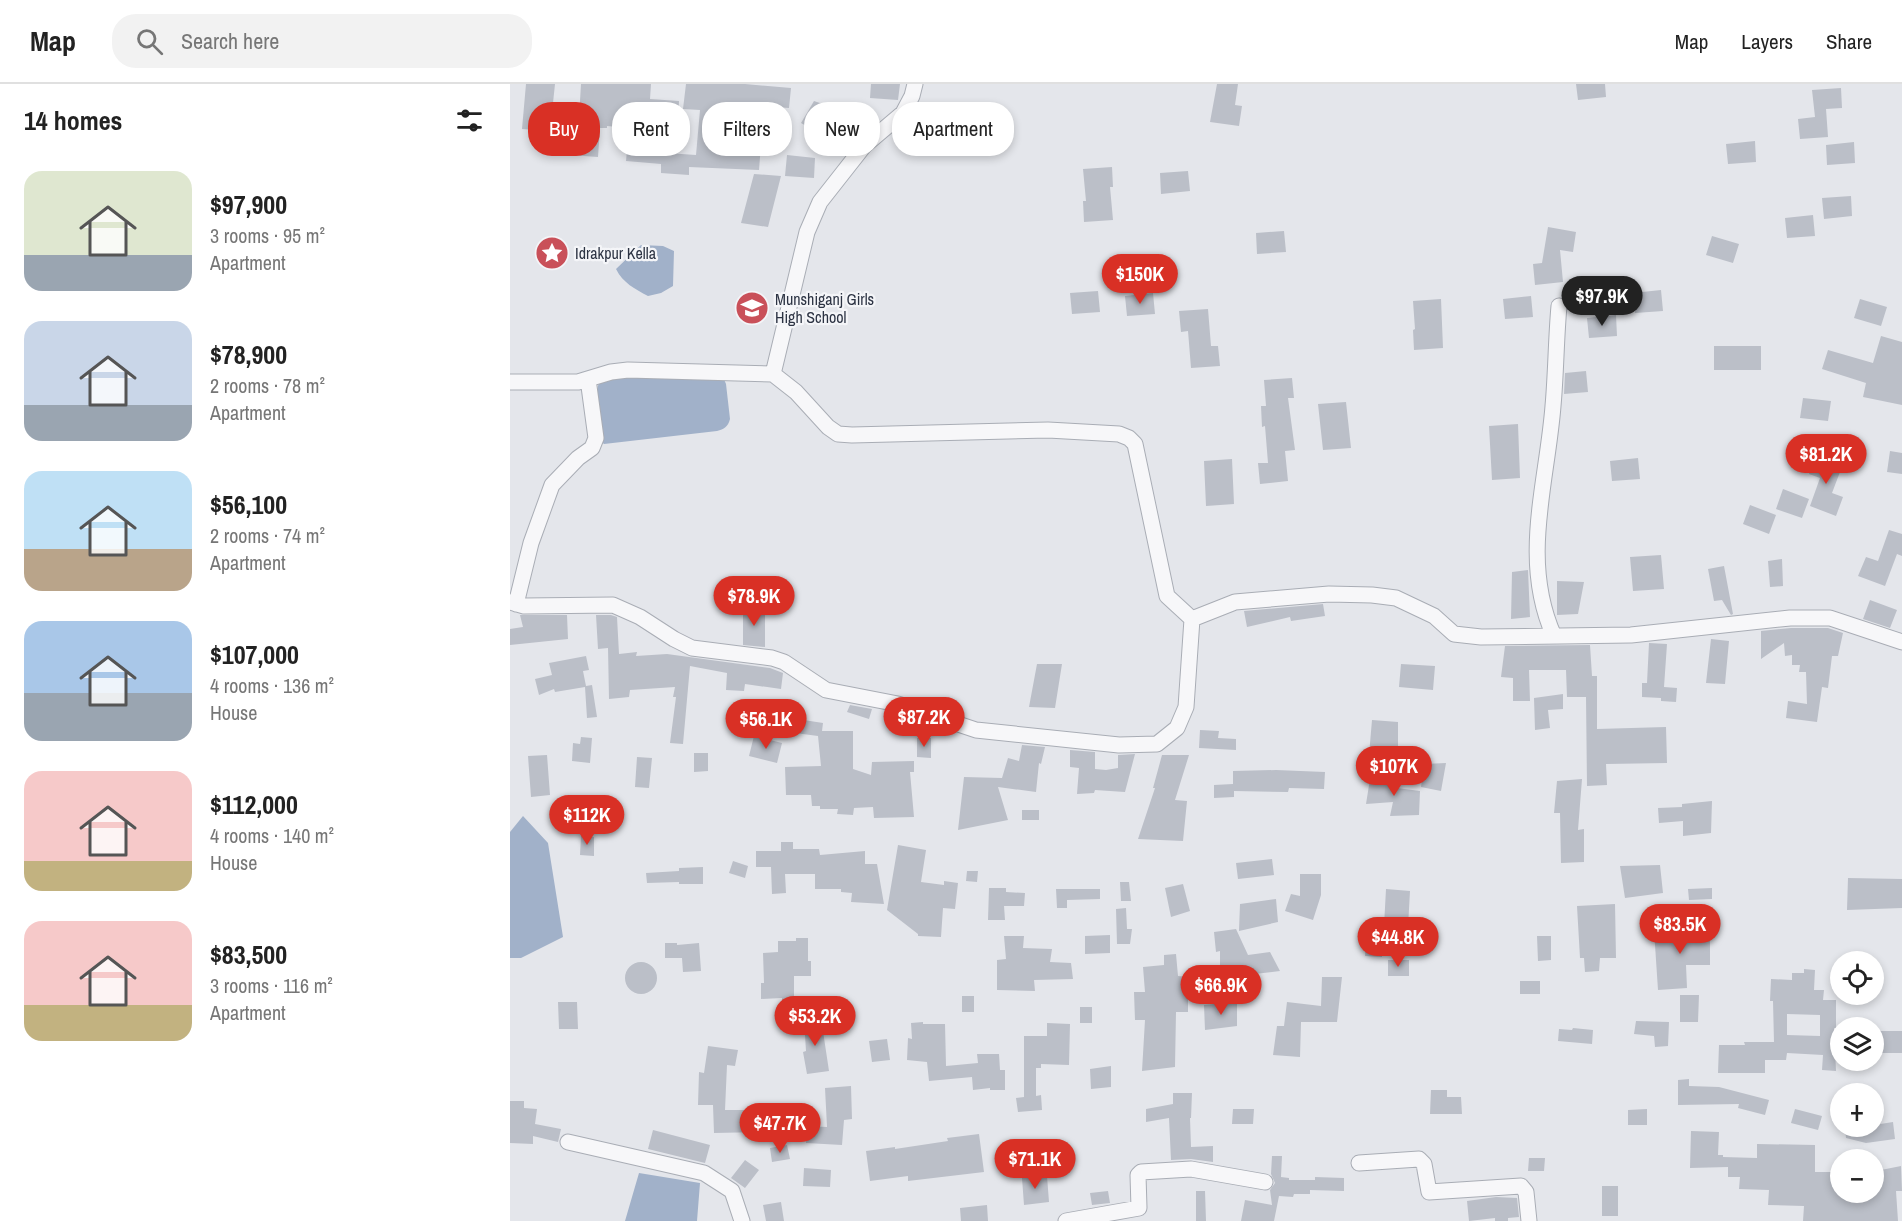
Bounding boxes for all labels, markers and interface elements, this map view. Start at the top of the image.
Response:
search box [112,14,532,68]
text: Map [30,22,76,60]
icon: search [133,25,166,58]
text: Search here [181,26,279,56]
text: Map [1675,27,1708,56]
text: Layers [1741,27,1793,56]
text: Share [1826,27,1872,56]
chip: Buy [528,102,600,156]
chip: Rent [612,102,690,156]
chip: Filters [702,102,792,156]
chip: New [804,102,880,156]
chip: Apartment [892,102,1014,156]
text: 14 homes [24,103,122,138]
icon: filters [453,104,486,137]
text: $97,900 [210,187,287,222]
icon: home [72,195,144,267]
text: 3 rooms · 95 m² [210,222,325,249]
place icon: Idrakpur Kella [534,235,570,271]
place label: Idrakpur Kella [575,242,657,264]
text: Apartment [210,249,286,276]
pin: $150K [1098,254,1182,305]
text: $150K [1116,260,1164,287]
pin: $97.9K [1553,276,1651,327]
text: $97.9K [1576,282,1628,309]
place label: Munshiganj Girls High School [775,288,874,328]
school or university icon: Munshiganj Girls High School [734,290,770,326]
text: $78,900 [210,337,287,372]
icon: home [72,345,144,417]
text: 2 rooms · 78 m² [210,372,325,399]
text: Apartment [210,399,286,426]
pin: $81.2K [1777,434,1875,485]
text: $81.2K [1800,440,1852,467]
text: $56,100 [210,487,287,522]
icon: home [72,495,144,567]
text: 2 rooms · 74 m² [210,522,325,549]
text: Apartment [210,549,286,576]
pin: $78.9K [705,576,803,627]
text: $78.9K [728,582,780,609]
text: $107,000 [210,637,299,672]
icon: home [72,645,144,717]
text: 4 rooms · 136 m² [210,672,334,699]
pin: $87.2K [875,697,973,748]
text: House [210,699,257,726]
pin: $56.1K [717,699,815,750]
text: $87.2K [898,703,950,730]
text: $56.1K [740,705,792,732]
pin: $107K [1352,746,1436,797]
text: $107K [1370,752,1418,779]
text: $112,000 [210,787,298,822]
icon: home [72,795,144,867]
pin: $112K [545,795,629,846]
text: $112K [563,801,611,828]
text: 4 rooms · 140 m² [210,822,334,849]
text: House [210,849,257,876]
pin: $83.5K [1631,904,1729,955]
text: $83.5K [1654,910,1706,937]
pin: $44.8K [1349,917,1447,968]
text: $44.8K [1372,923,1424,950]
text: $83,500 [210,937,287,972]
icon: home [72,945,144,1017]
map controls [1830,951,1884,1203]
button: locate [1830,951,1884,1005]
pin: $66.9K [1172,965,1270,1016]
text: $66.9K [1195,971,1247,998]
text: 3 rooms · 116 m² [210,972,333,999]
pin: $53.2K [766,996,864,1047]
text: Apartment [210,999,286,1026]
text: $53.2K [789,1002,841,1029]
button: layers [1830,1017,1884,1071]
button: + [1830,1083,1884,1137]
pin: $47.7K [731,1103,829,1154]
text: $47.7K [754,1109,806,1136]
pin: $71.1K [986,1139,1084,1190]
text: $71.1K [1009,1145,1061,1172]
button: − [1830,1149,1884,1203]

